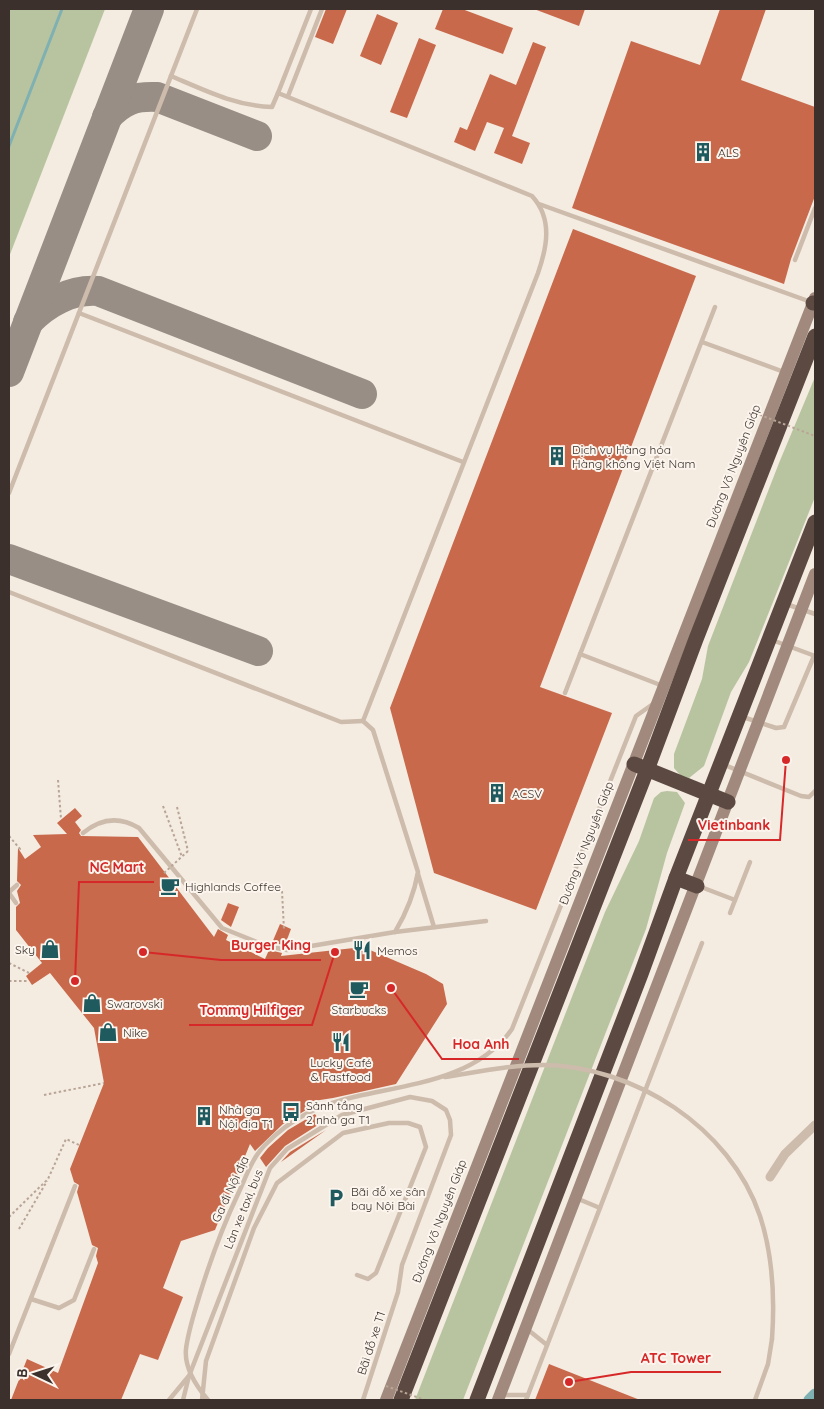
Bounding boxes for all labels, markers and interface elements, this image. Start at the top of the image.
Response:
building icon: ALS [692,141,714,163]
place label: ALS [718,145,739,160]
street label: Đường Võ Nguyên Giáp [703,402,763,530]
place label: Dịch vụ Hàng hóa Hàng không Việt Nam [572,442,695,471]
building icon: Dịch vụ Hàng hóa Hàng không Việt Nam [546,445,568,467]
street label: Đường Võ Nguyên Giáp [556,779,616,907]
building icon: ACSV [486,782,508,804]
place label: ACSV [512,786,542,801]
callout: Vietinbank [688,811,780,840]
text: Vietinbank [698,816,770,834]
callout: NC Mart [79,853,154,882]
text: NC Mart [89,858,145,876]
cafe icon: Highlands Coffee [159,875,181,897]
place label: Highlands Coffee [185,879,281,894]
callout: Burger King [221,931,321,960]
text: Burger King [231,936,311,954]
shop icon: Sky [39,938,61,960]
restaurant icon: Memos [351,939,373,961]
place label: Sky [15,942,35,957]
place label: Memos [377,943,418,958]
cafe icon: Starbucks [348,978,370,1000]
shop icon: Swarovski [81,992,103,1014]
place label: Swarovski [107,996,163,1011]
callout: Tommy Hilfiger [189,996,312,1025]
text: Tommy Hilfiger [199,1001,303,1019]
place label: Starbucks [331,1002,387,1017]
shop icon: Nike [97,1021,119,1043]
place label: Nike [123,1025,147,1040]
callout: Hoa Anh [442,1030,519,1059]
restaurant icon: Lucky Café & Fastfood [330,1031,352,1053]
text: Hoa Anh [452,1035,510,1053]
place label: Lucky Café & Fastfood [310,1055,372,1084]
place label: Sảnh tầng 2 nhà ga T1 [306,1098,370,1127]
bus stop icon: Sảnh tầng 2 nhà ga T1 [280,1101,302,1123]
place label: Nhà ga Nội địa T1 [219,1102,273,1131]
building icon: Nhà ga Nội địa T1 [193,1105,215,1127]
street label: Ga đi Nội địa [208,1154,252,1224]
street label: Đường Võ Nguyên Giáp [409,1157,469,1285]
street label: Làn xe taxi, bus [220,1167,266,1251]
place label: Bãi đỗ xe sân bay Nội Bài [351,1184,425,1213]
parking icon: Bãi đỗ xe sân bay Nội Bài [325,1187,347,1209]
street label: Bãi đỗ xe T1 [354,1309,388,1377]
callout: ATC Tower [631,1343,721,1372]
north arrow [10,1349,60,1399]
text: ATC Tower [641,1349,711,1367]
text: B [13,1368,31,1378]

